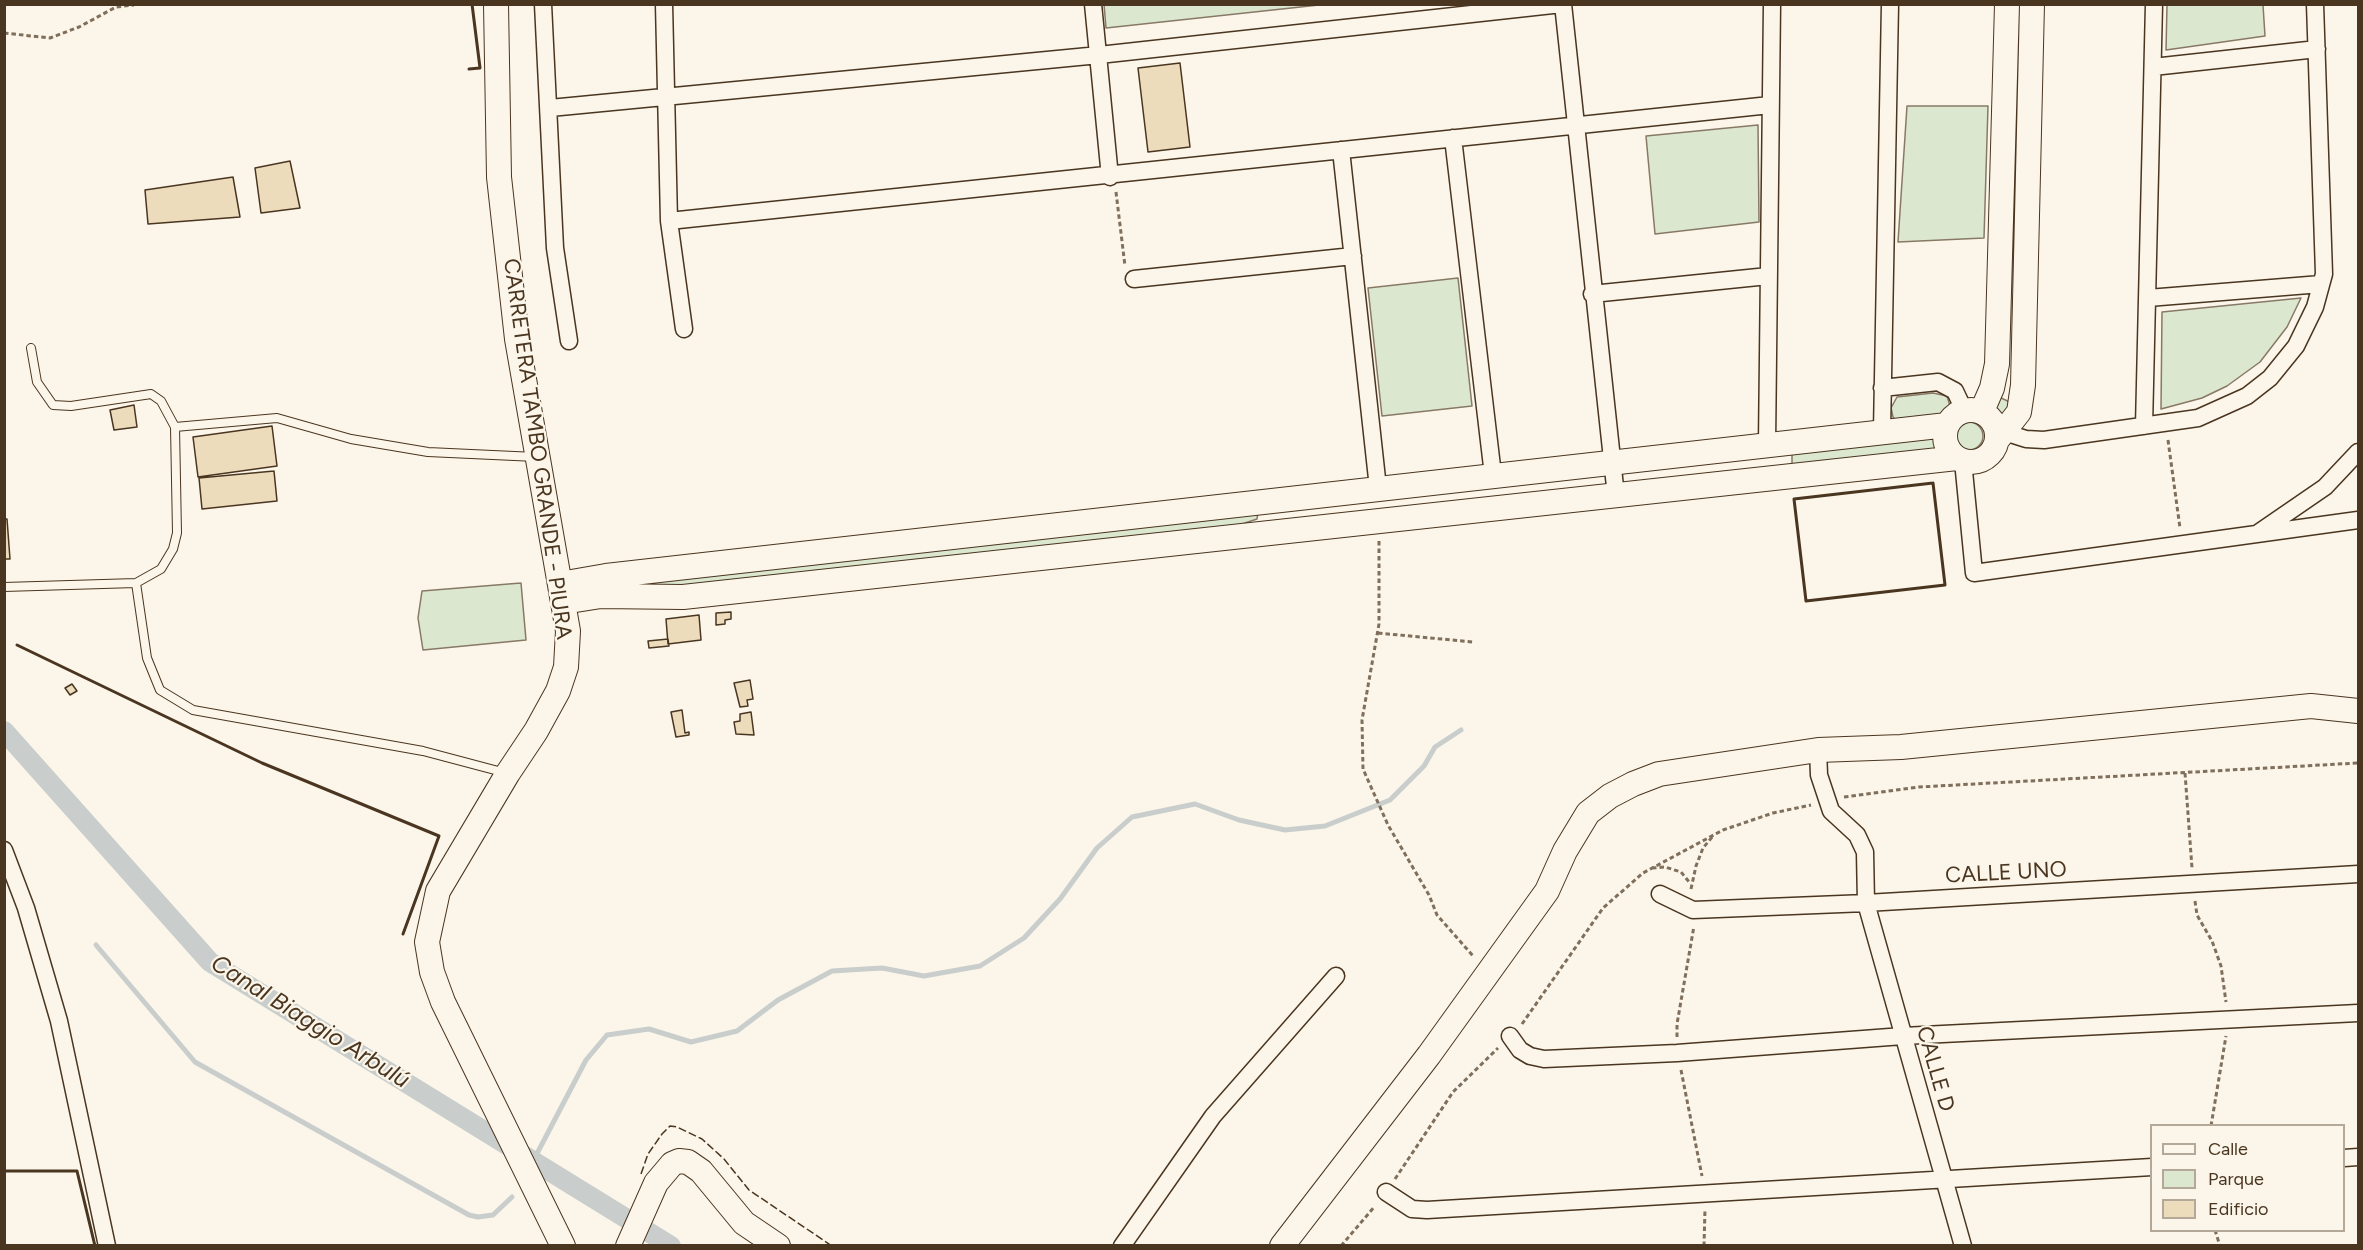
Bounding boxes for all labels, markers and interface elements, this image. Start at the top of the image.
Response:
street label: CARRETERA TAMBO GRANDE - PIURA [497,257,577,641]
street label: CALLE UNO [1945,857,2067,889]
water label: Canal Biaggio Arbulú [205,949,415,1095]
street label: CALLE D [1910,1023,1960,1115]
legend [2150,1124,2345,1232]
text: Calle [2208,1138,2248,1160]
text: Parque [2208,1168,2264,1190]
text: Edificio [2208,1198,2269,1220]

